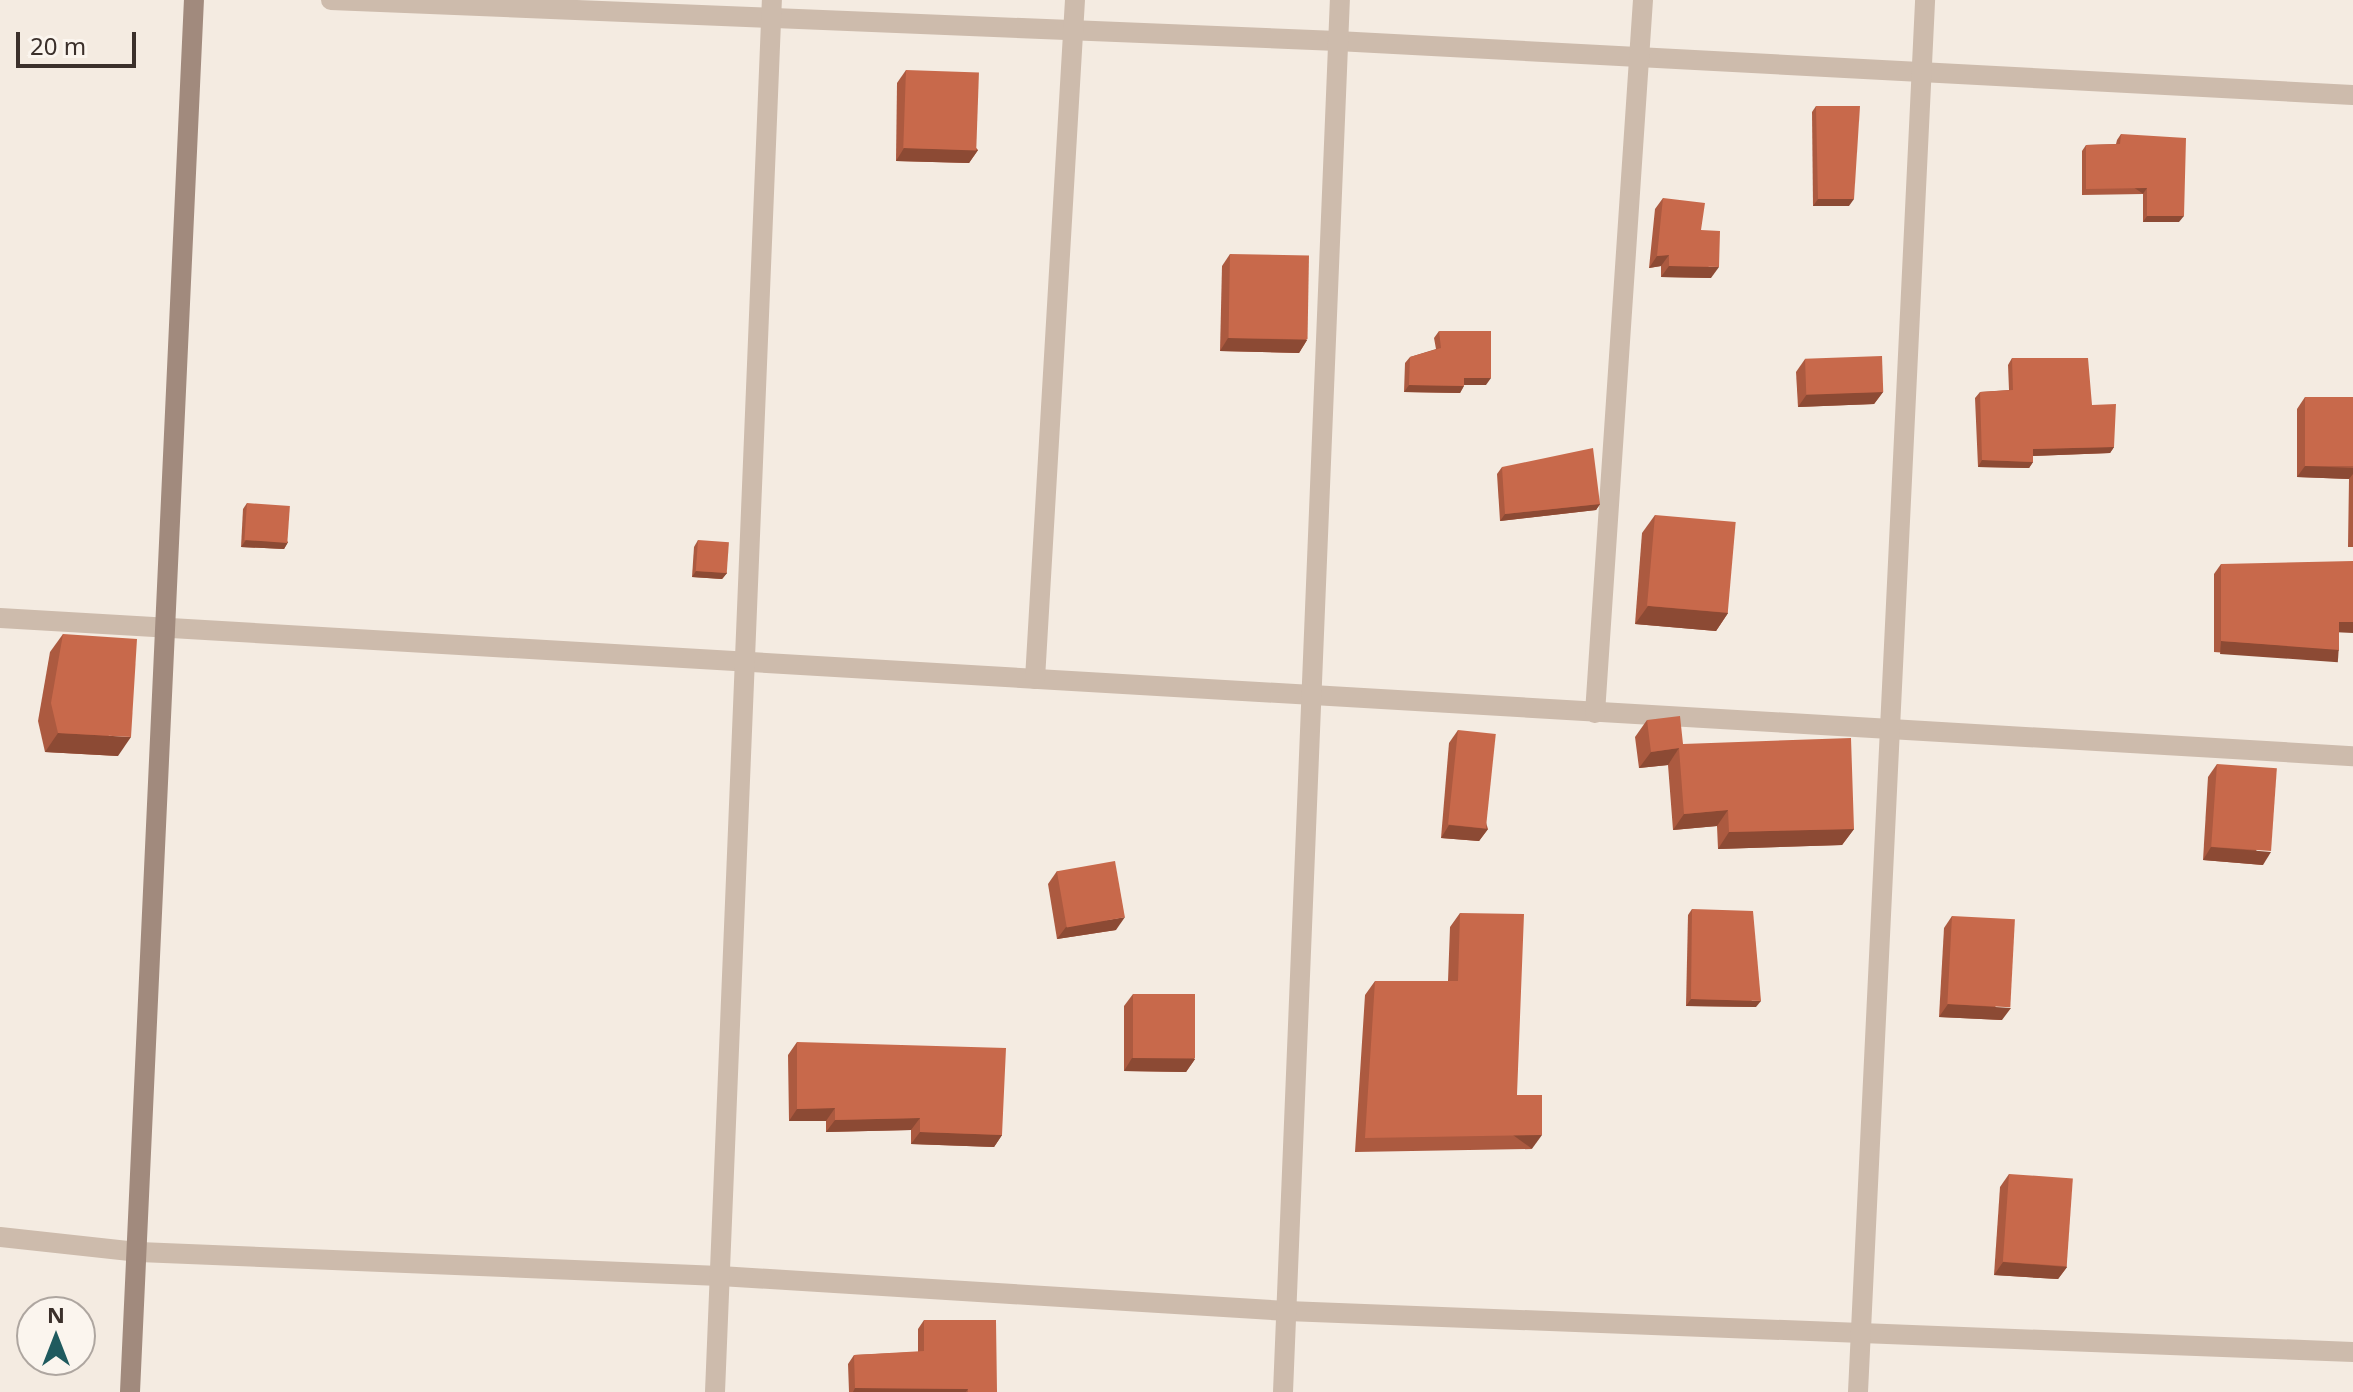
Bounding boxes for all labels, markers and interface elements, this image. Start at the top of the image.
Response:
scale bar [20,16,140,66]
text: 20 m [30,29,86,62]
north arrow [16,1296,96,1376]
text: N [47,1299,65,1329]

